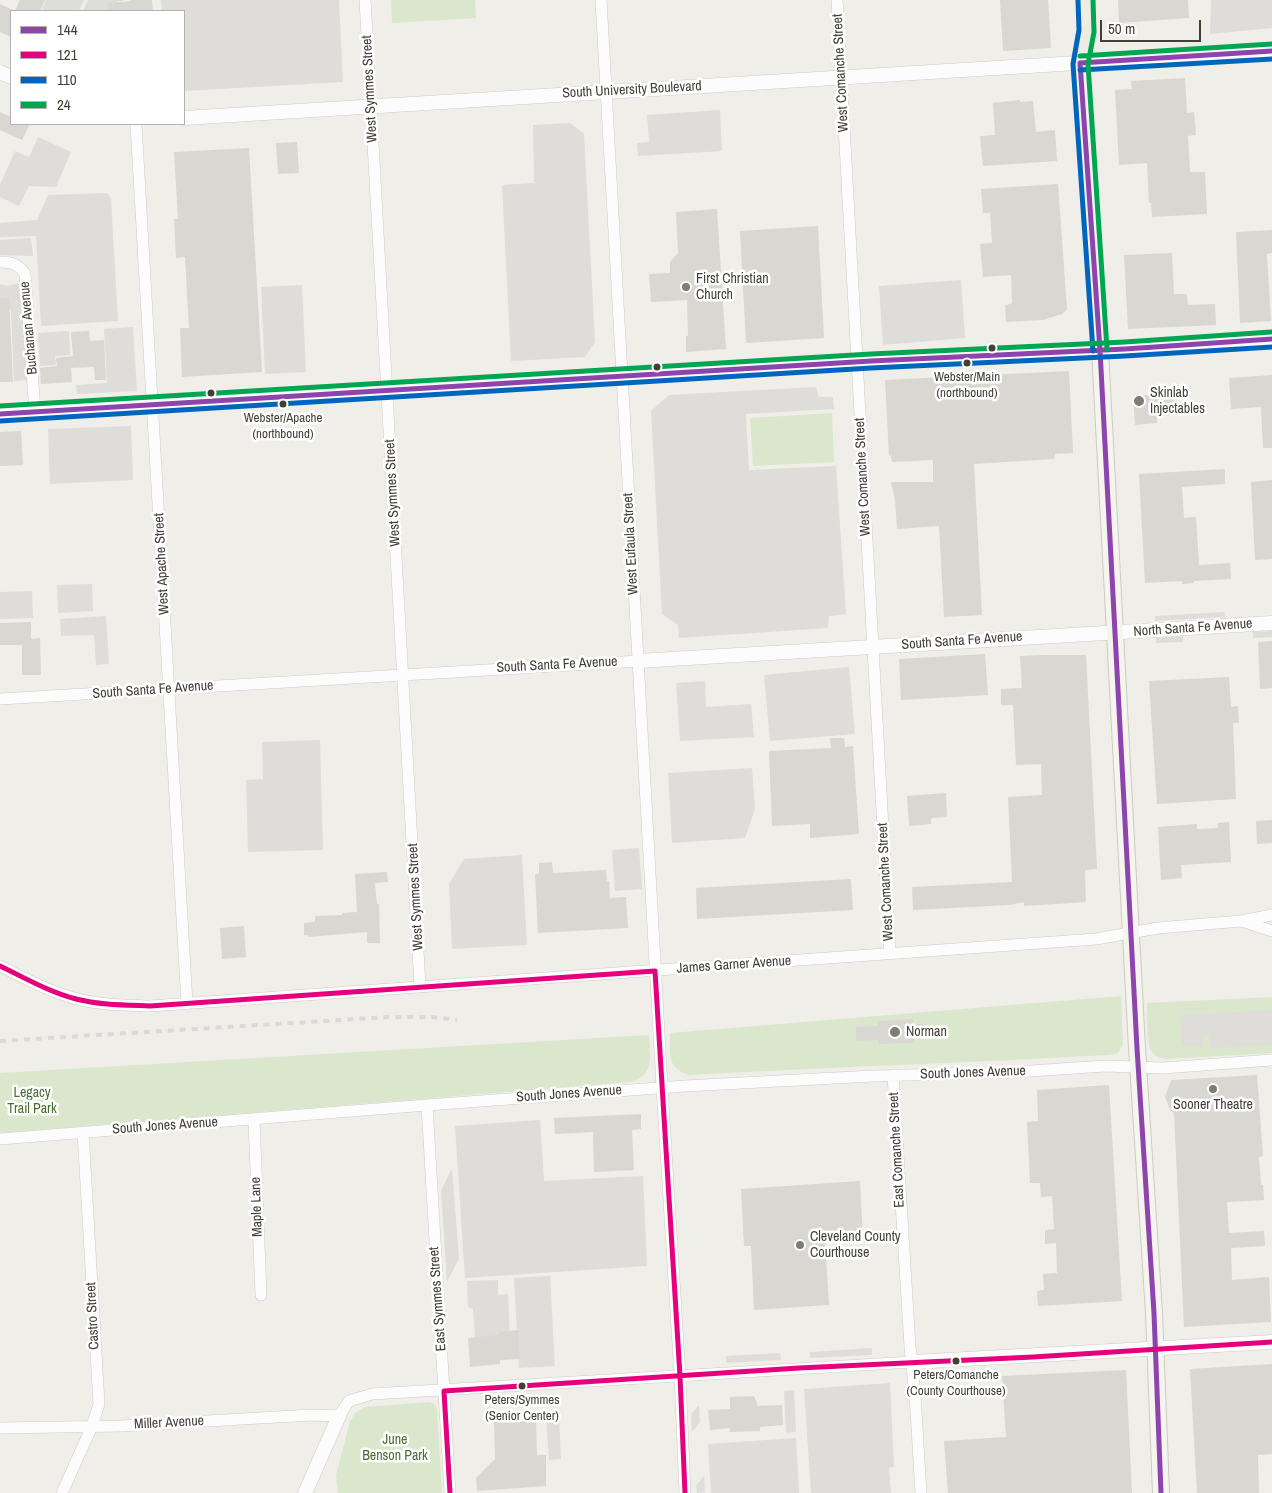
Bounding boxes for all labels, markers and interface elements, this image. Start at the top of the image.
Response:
legend [10,10,185,125]
scale bar [1102,10,1203,42]
street label: West Comanche Street [830,13,852,133]
text: 50 m [1108,18,1135,39]
text: 144 [57,19,78,40]
street label: West Symmes Street [359,35,381,143]
text: 121 [57,44,78,65]
text: 110 [57,69,77,90]
street label: South University Boulevard [562,78,702,102]
text: 24 [57,94,71,115]
place label: First Christian Church [696,271,769,304]
street label: Buchanan Avenue [17,281,41,375]
marker: First Christian Church [680,281,692,293]
unlabelled marker [987,343,997,353]
marker: Webster/Main (northbound) [962,358,972,368]
unlabelled marker [652,362,662,372]
place label: Webster/Main (northbound) [934,370,1000,401]
place label: Skinlab Injectables [1150,385,1205,418]
unlabelled marker [206,388,216,398]
marker: Skinlab Injectables [1132,394,1146,408]
marker: Webster/Apache (northbound) [278,399,288,409]
place label: Webster/Apache (northbound) [244,411,322,442]
street label: West Comanche Street [852,417,874,537]
street label: West Symmes Street [382,439,404,547]
street label: West Eufaula Street [620,493,642,595]
street label: West Apache Street [151,513,173,615]
street label: North Santa Fe Avenue [1133,615,1253,641]
street label: South Santa Fe Avenue [901,628,1023,654]
street label: South Santa Fe Avenue [496,653,618,677]
street label: South Santa Fe Avenue [92,677,214,703]
street label: West Comanche Street [875,822,897,942]
street label: West Symmes Street [405,843,427,951]
street label: James Garner Avenue [676,953,792,977]
place label: Norman [906,1024,947,1040]
marker: Norman [888,1025,902,1039]
street label: South Jones Avenue [920,1063,1026,1083]
street label: South Jones Avenue [516,1082,622,1106]
marker: Sooner Theatre [1207,1083,1219,1095]
park label: Legacy Trail Park [7,1085,57,1118]
street label: East Comanche Street [886,1092,908,1208]
place label: Sooner Theatre [1173,1097,1253,1113]
street label: South Jones Avenue [112,1114,218,1138]
street label: Maple Lane [248,1177,266,1237]
place label: Cleveland County Courthouse [810,1229,901,1262]
marker: Cleveland County Courthouse [794,1239,806,1251]
street label: East Symmes Street [426,1246,450,1352]
street label: Castro Street [83,1282,103,1350]
marker: Peters/Comanche (County Courthouse) [951,1356,961,1366]
place label: Peters/Comanche (County Courthouse) [907,1368,1005,1399]
marker: Peters/Symmes (Senior Center) [517,1381,527,1391]
place label: Peters/Symmes (Senior Center) [484,1393,560,1424]
street label: Miller Avenue [134,1413,204,1433]
park label: June Benson Park [362,1432,428,1464]

